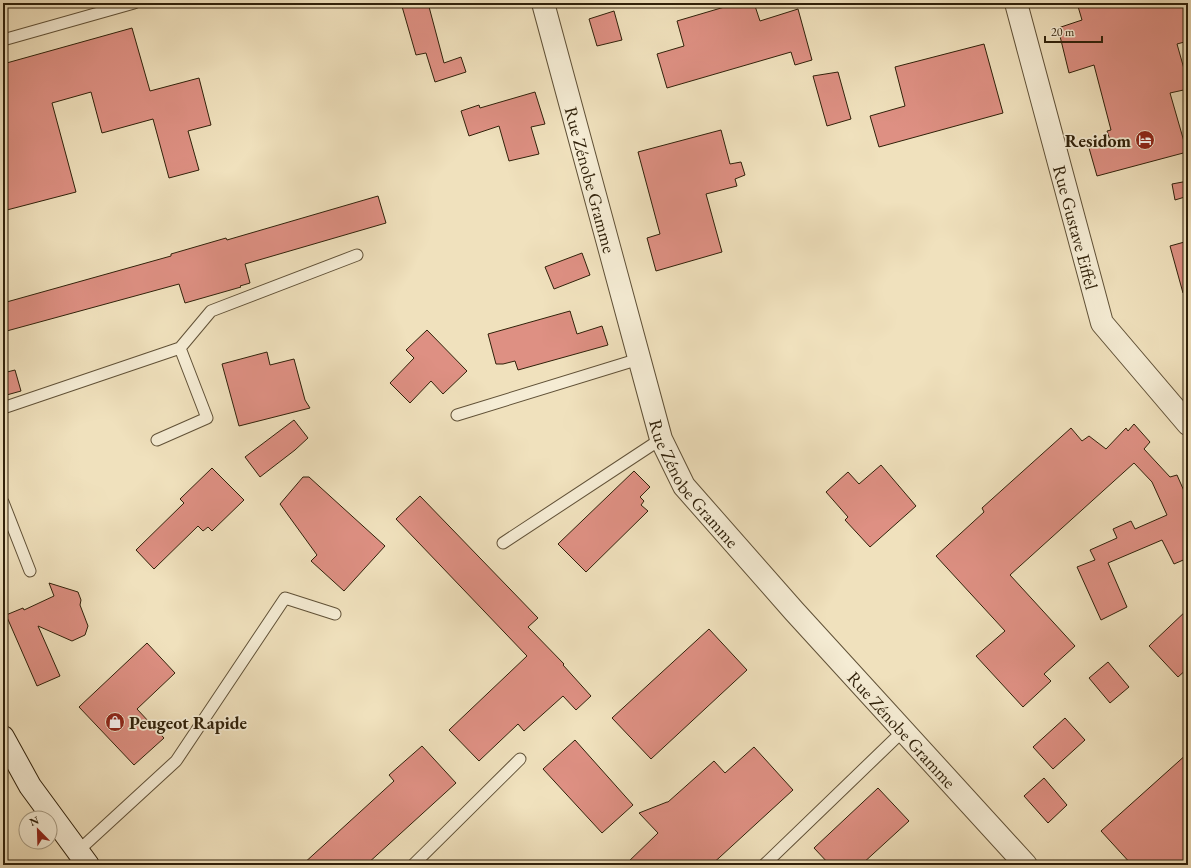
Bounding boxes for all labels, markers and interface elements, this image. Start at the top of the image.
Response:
scale bar [1045,18,1102,44]
text: 20 m [1051,24,1075,40]
street label: Rue Zénobe Gramme [560,104,622,255]
place label: Residom [1065,129,1131,152]
hotel icon: Residom [1134,129,1156,151]
street label: Rue Gustave Eiffel [1049,162,1104,292]
street label: Rue Zénobe Gramme [645,417,744,552]
street label: Rue Zénobe Gramme [843,666,962,793]
shop icon: Peugeot Rapide [104,711,126,733]
place label: Peugeot Rapide [129,711,248,734]
north arrow [18,810,58,850]
text: N [27,813,41,829]

